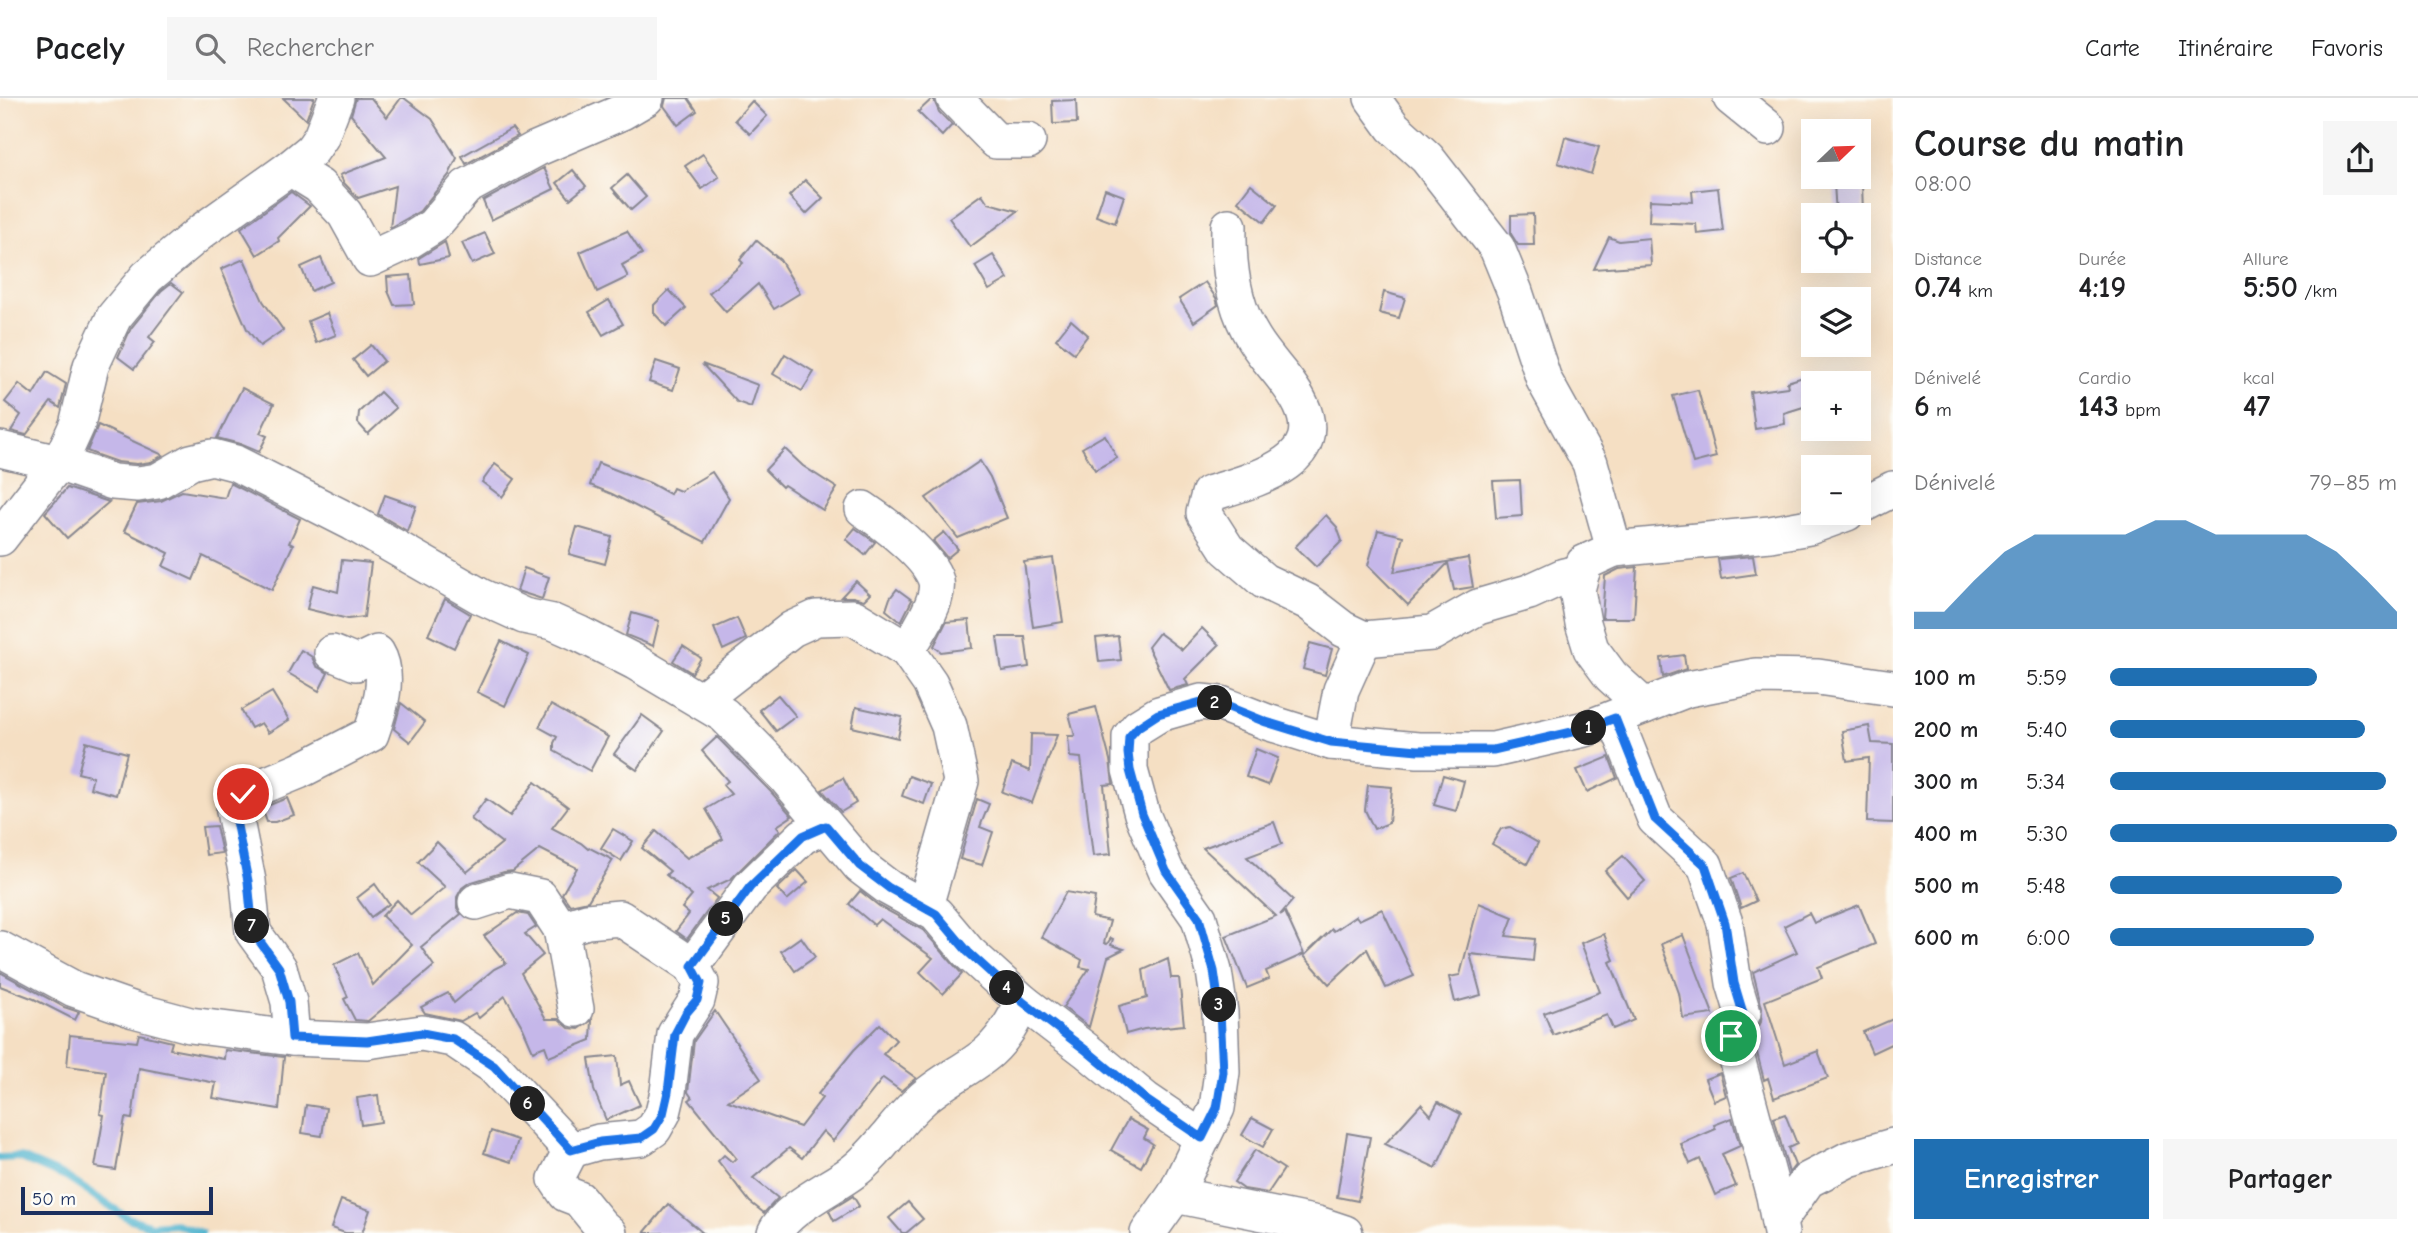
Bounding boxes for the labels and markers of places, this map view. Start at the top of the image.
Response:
pin: 2 [1198,686,1232,720]
pin: 1 [1572,710,1606,746]
pin [213,764,273,824]
pin: 5 [708,902,744,936]
pin: 7 [234,908,270,944]
pin: 4 [990,970,1024,1006]
pin: 3 [1202,988,1236,1023]
pin [1701,1006,1761,1066]
pin: 6 [510,1086,546,1122]

